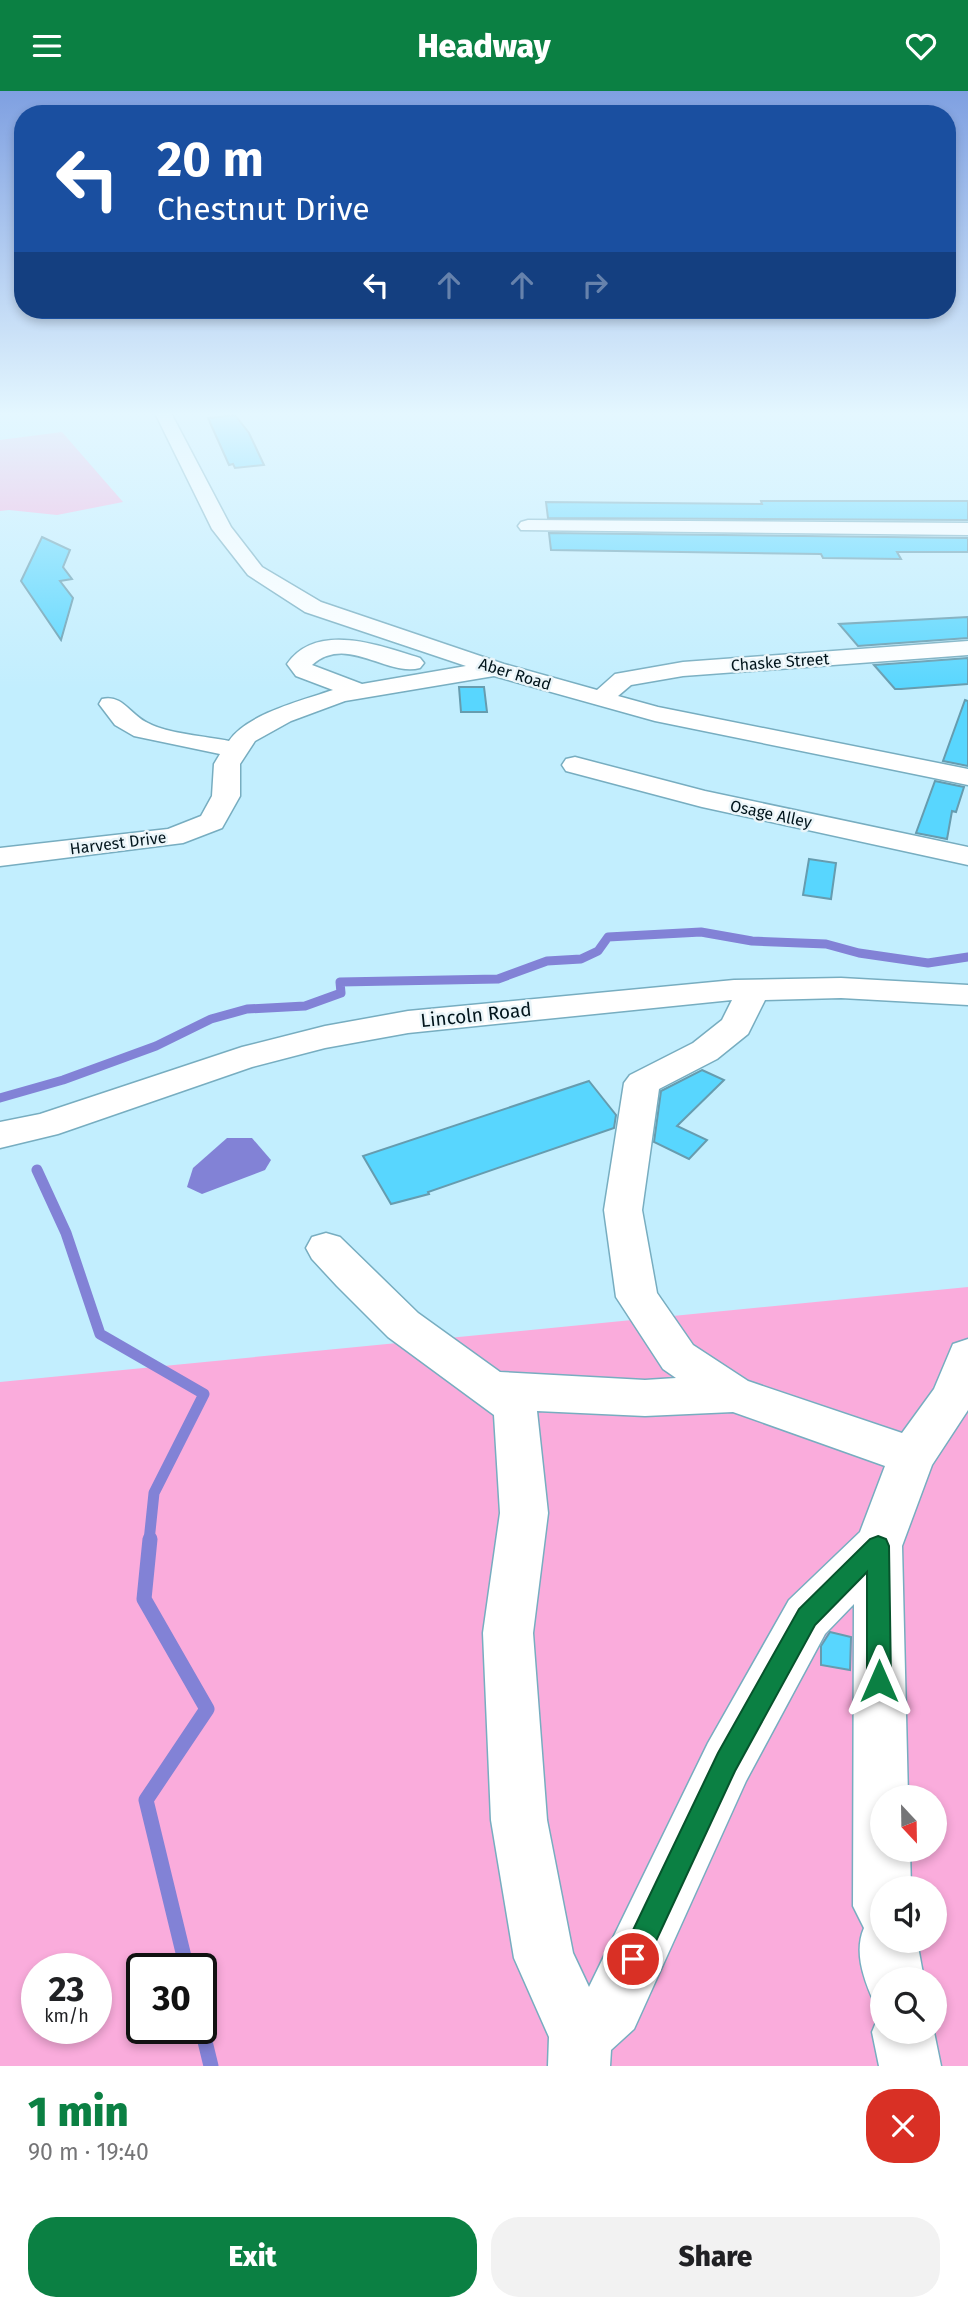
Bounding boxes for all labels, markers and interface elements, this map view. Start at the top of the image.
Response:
icon: menu [28,27,66,65]
text: Headway [417,27,551,65]
icon: heart [902,27,940,65]
text: 20 m [157,130,264,189]
icon: left [42,133,133,224]
text: Chestnut Drive [157,190,370,228]
icon: left [357,266,395,304]
icon: ahead [430,266,468,304]
icon: ahead [503,266,541,304]
icon: right [576,266,614,304]
street label: Chaske Street [730,649,830,675]
street label: Aber Road [476,654,554,694]
street label: Osage Alley [728,796,814,832]
street label: Harvest Drive [69,828,167,858]
street label: Lincoln Road [419,998,533,1032]
position arrow [842,1644,916,1718]
north arrow [870,1785,947,1862]
map controls [870,1785,947,2044]
button: sound [870,1876,947,1953]
pin [603,1929,663,1989]
icon: arrive [614,1940,652,1978]
speed limit sign: 30 [126,1953,217,2044]
button: search [870,1967,947,2044]
text: 23 [48,1968,85,2010]
text: km/h [44,2005,89,2027]
text: 1 min [28,2087,129,2137]
button: close [866,2089,940,2163]
text: 90 m · 19:40 [28,2138,149,2166]
button: Exit [28,2217,477,2297]
button: Share [491,2217,940,2297]

